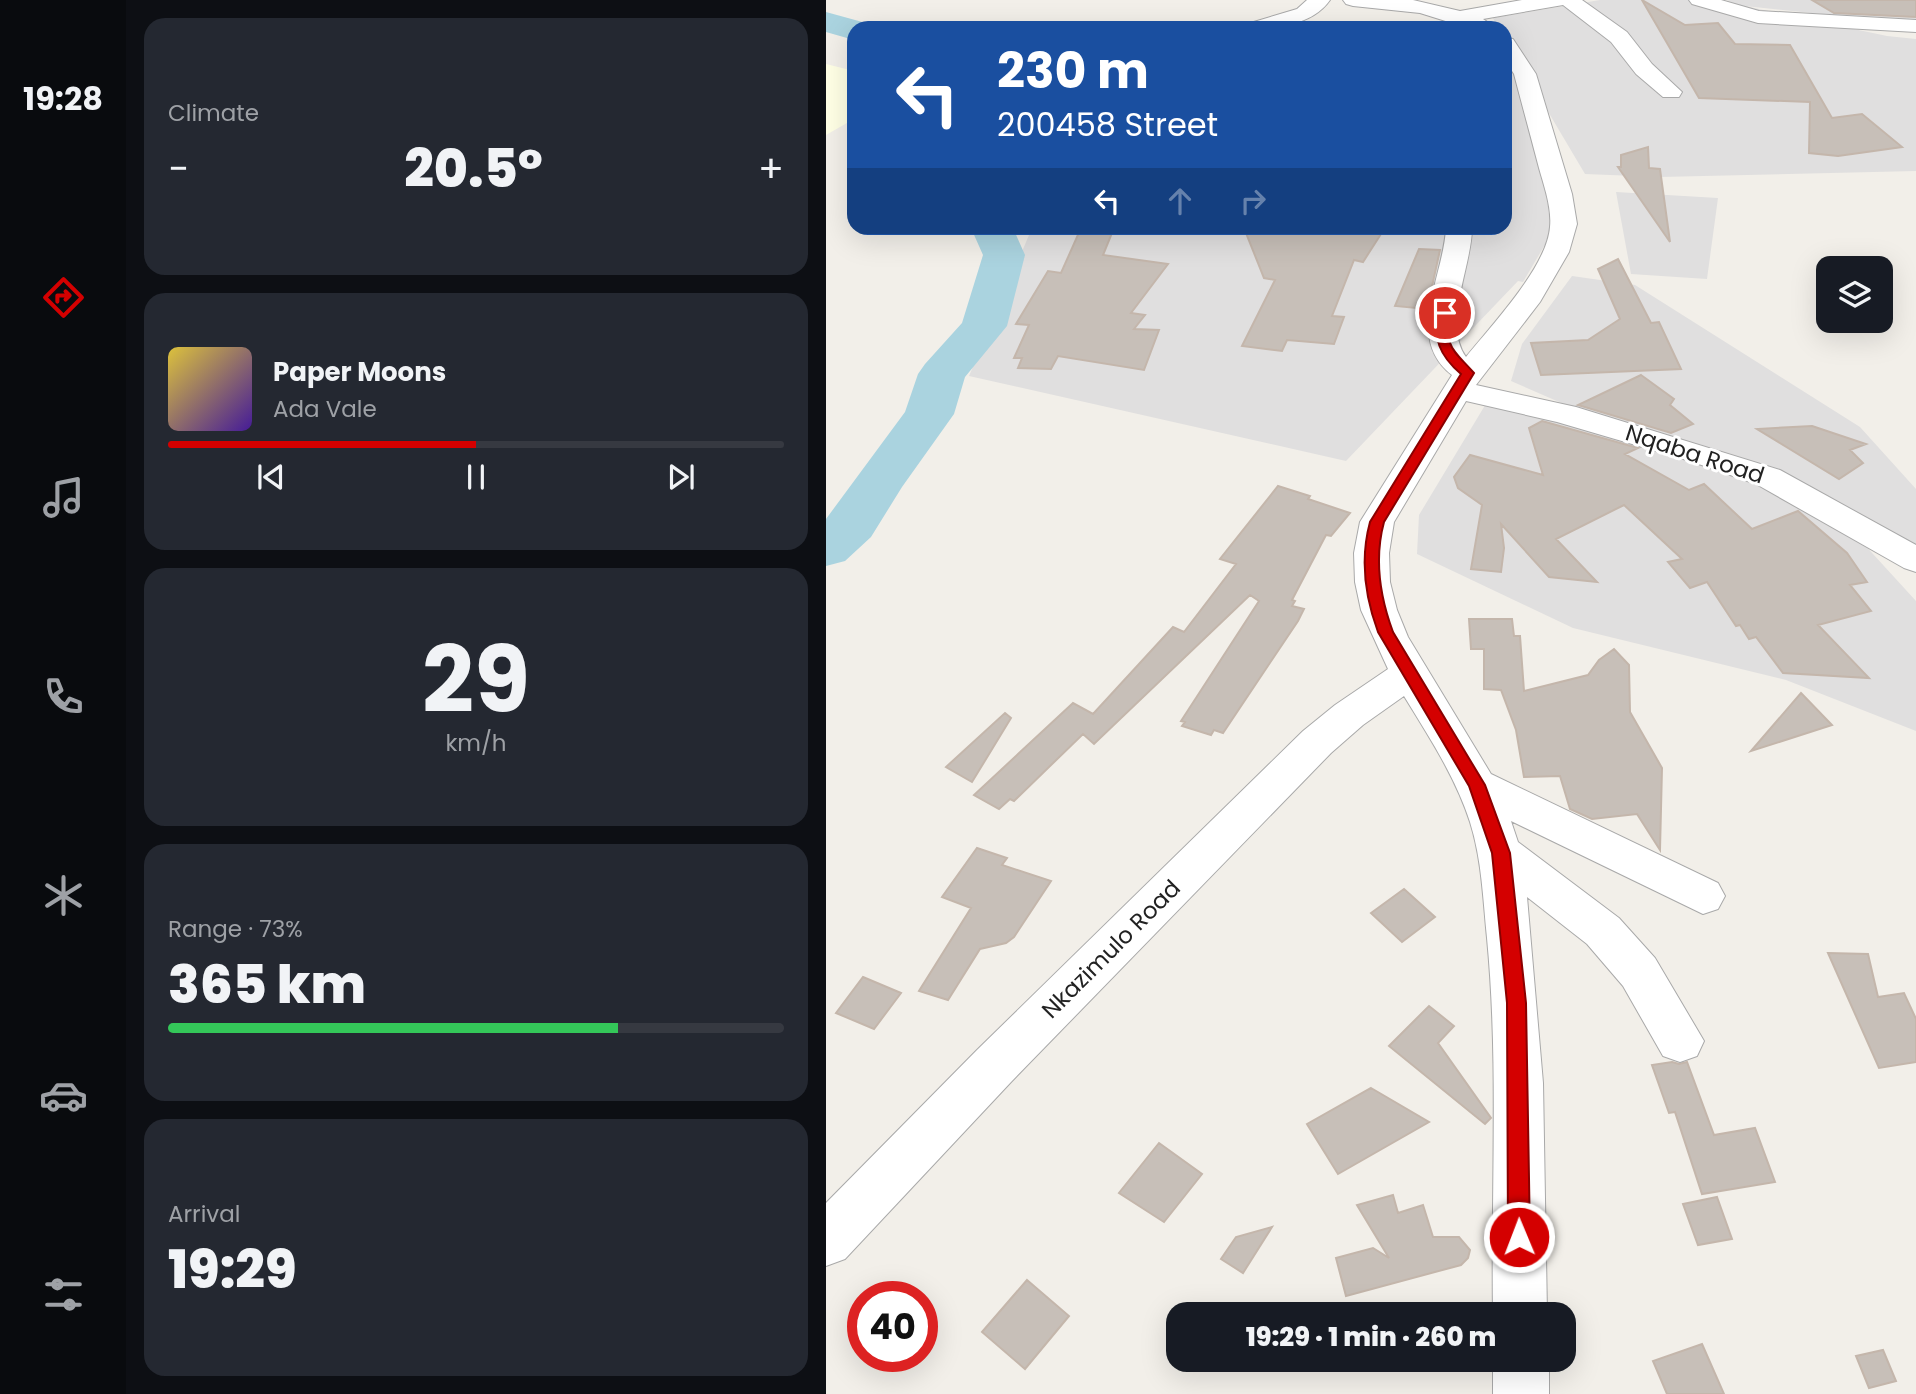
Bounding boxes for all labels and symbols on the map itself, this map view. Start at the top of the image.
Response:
pin [1415,283,1475,343]
street label: Nqaba Road [1621,416,1769,492]
street label: Nkazimulo Road [1034,872,1188,1026]
position arrow [1482,1200,1556,1274]
speed limit sign: 40 [847,1281,938,1372]

